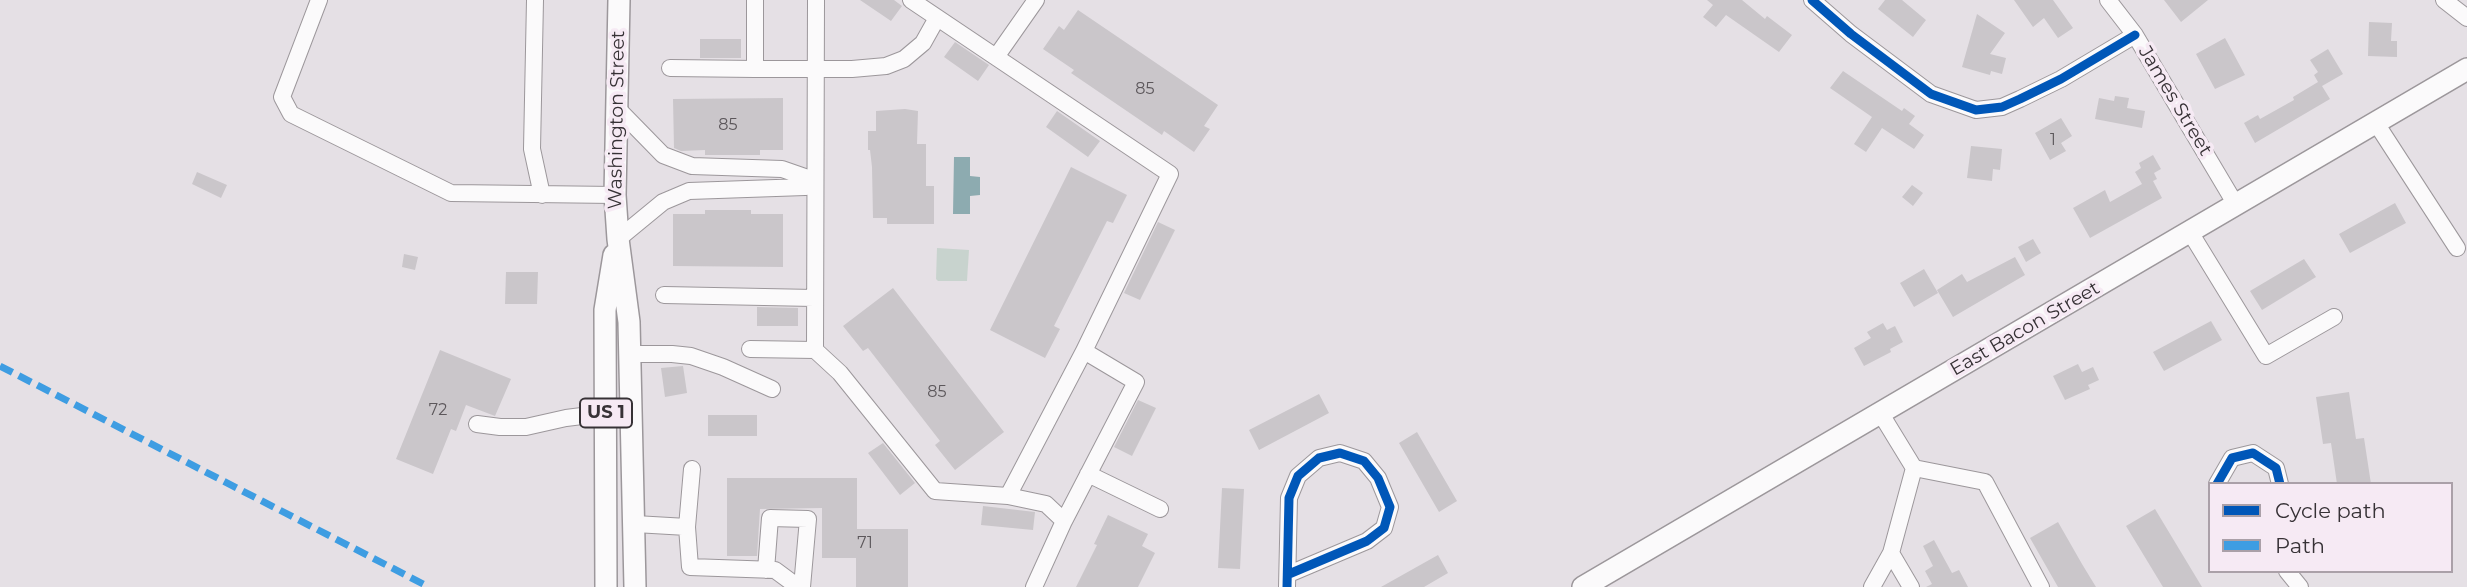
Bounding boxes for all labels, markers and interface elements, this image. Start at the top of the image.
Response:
street label: Washington Street [604,30,630,210]
street label: James Street [2133,42,2217,160]
house number: 85 [1135,79,1155,99]
house number: 85 [718,115,738,135]
house number: 1 [2050,130,2056,150]
street label: East Bacon Street [1946,277,2104,381]
house number: 85 [927,382,947,402]
road number: US 1 [580,398,632,428]
house number: 72 [429,400,447,420]
legend [2208,482,2453,573]
text: Cycle path [2275,498,2386,523]
house number: 71 [857,533,873,553]
text: Path [2275,533,2325,558]

